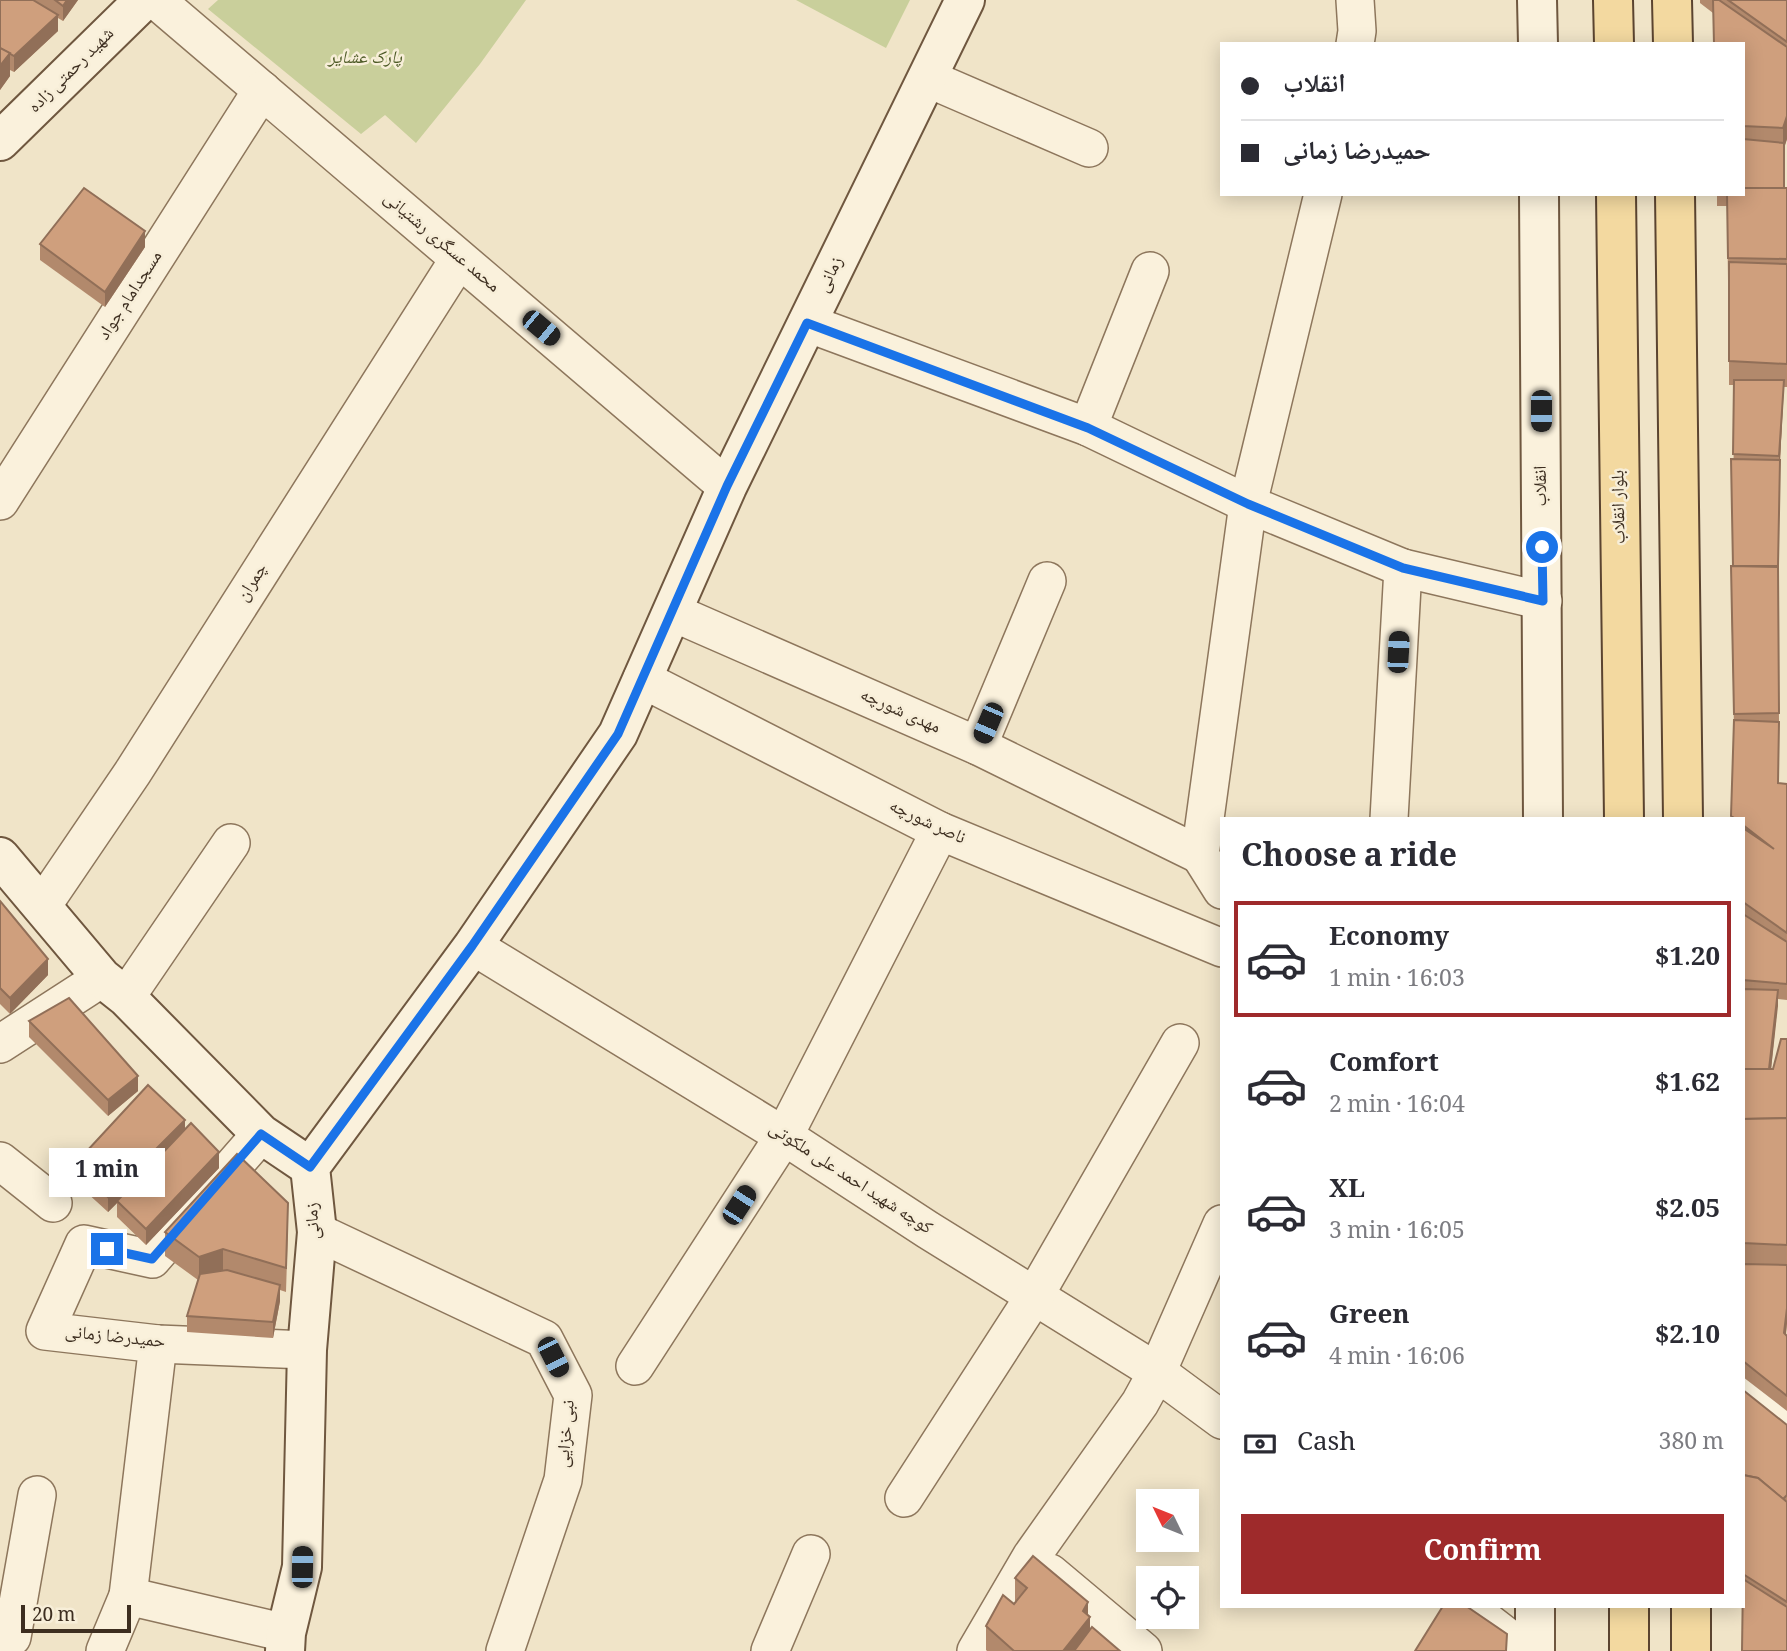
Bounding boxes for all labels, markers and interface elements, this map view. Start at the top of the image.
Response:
street label: شهید رحمتی زاده [22,21,122,121]
park label: پارک عشایر [326,44,403,74]
text: انقلاب [1283,64,1346,108]
text: حمیدرضا زمانی [1283,131,1431,175]
street label: محمد عسگری رشتیانی [376,185,506,301]
street label: مسجدامام جواد [91,245,171,347]
street label: زمانی [809,252,853,298]
car [519,306,564,350]
car [1531,390,1552,432]
street label: انقلاب [1527,465,1557,507]
street label: بلوار انقلاب [1604,470,1636,544]
route start [1526,531,1558,563]
street label: چمران [229,558,277,608]
car [1387,630,1410,674]
street label: مهدی شورچه [855,681,945,743]
car [971,700,1006,746]
street label: ناصر شورچه [884,792,970,854]
text: Choose a ride [1241,832,1457,886]
text: Economy [1329,917,1449,961]
icon: car [1245,928,1308,991]
text: $1.20 [1655,937,1720,981]
text: 1 min · 16:03 [1329,961,1465,1001]
text: Comfort [1329,1043,1439,1087]
icon: car [1245,1054,1308,1117]
text: $1.62 [1655,1063,1720,1107]
text: 2 min · 16:04 [1329,1087,1465,1127]
street label: کوچه شهید احمد علی ملکوتی [762,1115,939,1244]
callout: 1 min [49,1148,165,1196]
text: 1 min [75,1152,139,1192]
text: XL [1329,1169,1365,1213]
icon: car [1245,1180,1308,1243]
car [719,1182,760,1228]
text: $2.05 [1655,1189,1720,1233]
street label: زمانی [298,1202,330,1240]
text: 3 min · 16:05 [1329,1213,1465,1253]
route end [91,1233,123,1265]
text: Green [1329,1295,1410,1339]
icon: car [1245,1306,1308,1369]
text: $2.10 [1655,1315,1720,1359]
street label: حمیدرضا زمانی [63,1318,167,1358]
car [535,1334,572,1380]
text: 4 min · 16:06 [1329,1339,1465,1379]
street label: نبی خزایی [549,1399,585,1469]
text: Cash [1297,1422,1356,1466]
text: 380 m [1659,1424,1724,1464]
icon: cash [1241,1425,1279,1463]
north arrow [1136,1489,1199,1552]
map controls [1136,1489,1199,1629]
button: Confirm [1241,1514,1724,1594]
car [292,1546,313,1588]
button: locate [1136,1566,1199,1629]
text: 20 m [32,1601,75,1633]
scale bar [21,1602,131,1634]

